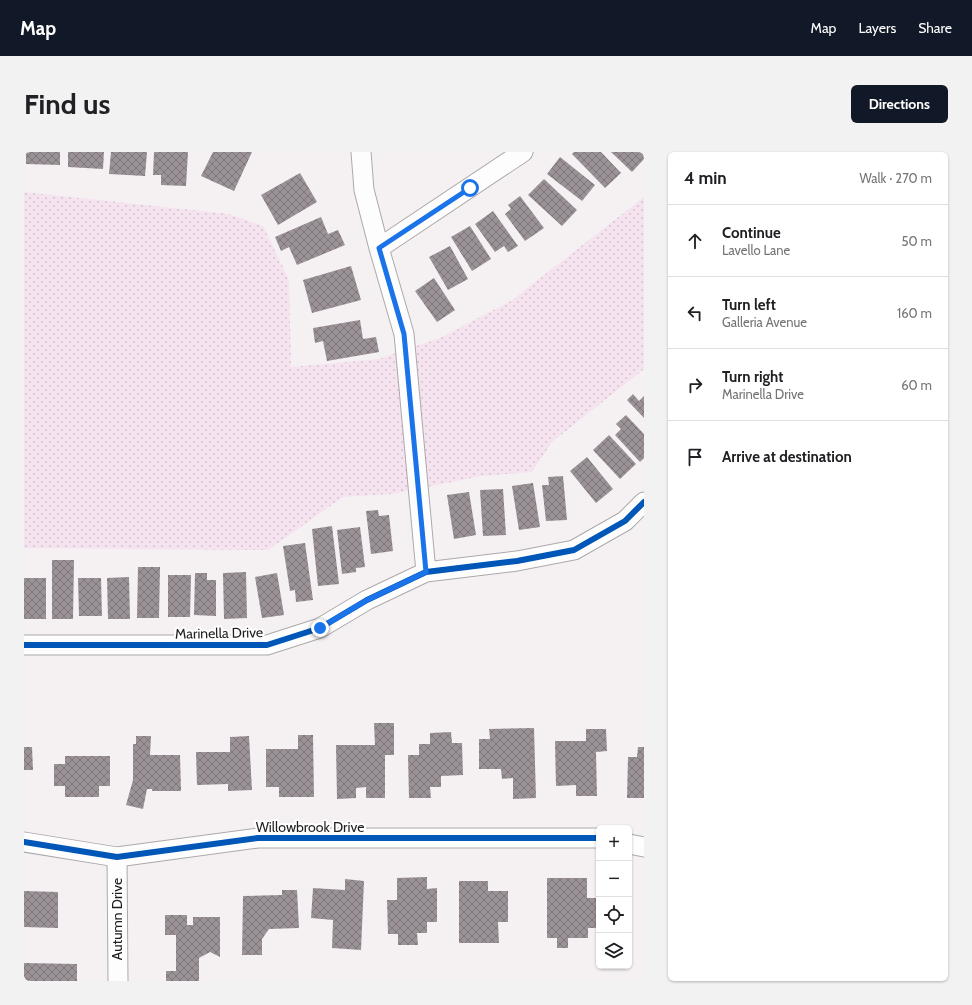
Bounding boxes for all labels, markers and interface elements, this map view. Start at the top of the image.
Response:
text: Map [20,17,56,40]
text: Map [811,19,836,37]
text: Layers [858,19,896,37]
text: Share [918,19,952,37]
button: Directions [851,85,948,123]
text: Find us [24,87,110,121]
text: 4 min [684,168,727,188]
text: Walk · 270 m [860,170,932,186]
route start [461,179,479,197]
text: Continue [722,224,781,242]
icon: ahead [684,230,706,252]
text: 50 m [902,233,932,249]
text: Lavello Lane [722,242,790,258]
text: Turn left [722,296,776,314]
icon: left [684,302,706,324]
text: 160 m [897,305,932,321]
text: Galleria Avenue [722,314,807,330]
text: Turn right [722,368,783,386]
icon: right [684,374,706,396]
text: 60 m [901,377,932,393]
text: Marinella Drive [722,386,804,402]
icon: arrive [684,446,706,468]
text: Arrive at destination [722,448,852,466]
route end [311,619,329,637]
street label: Marinella Drive [175,623,263,643]
street label: Willowbrook Drive [256,818,364,836]
map controls [596,825,632,969]
button: + [596,825,632,861]
button: − [596,861,632,897]
street label: Autumn Drive [108,878,126,960]
button: locate [596,897,632,933]
button: layers [596,933,632,969]

